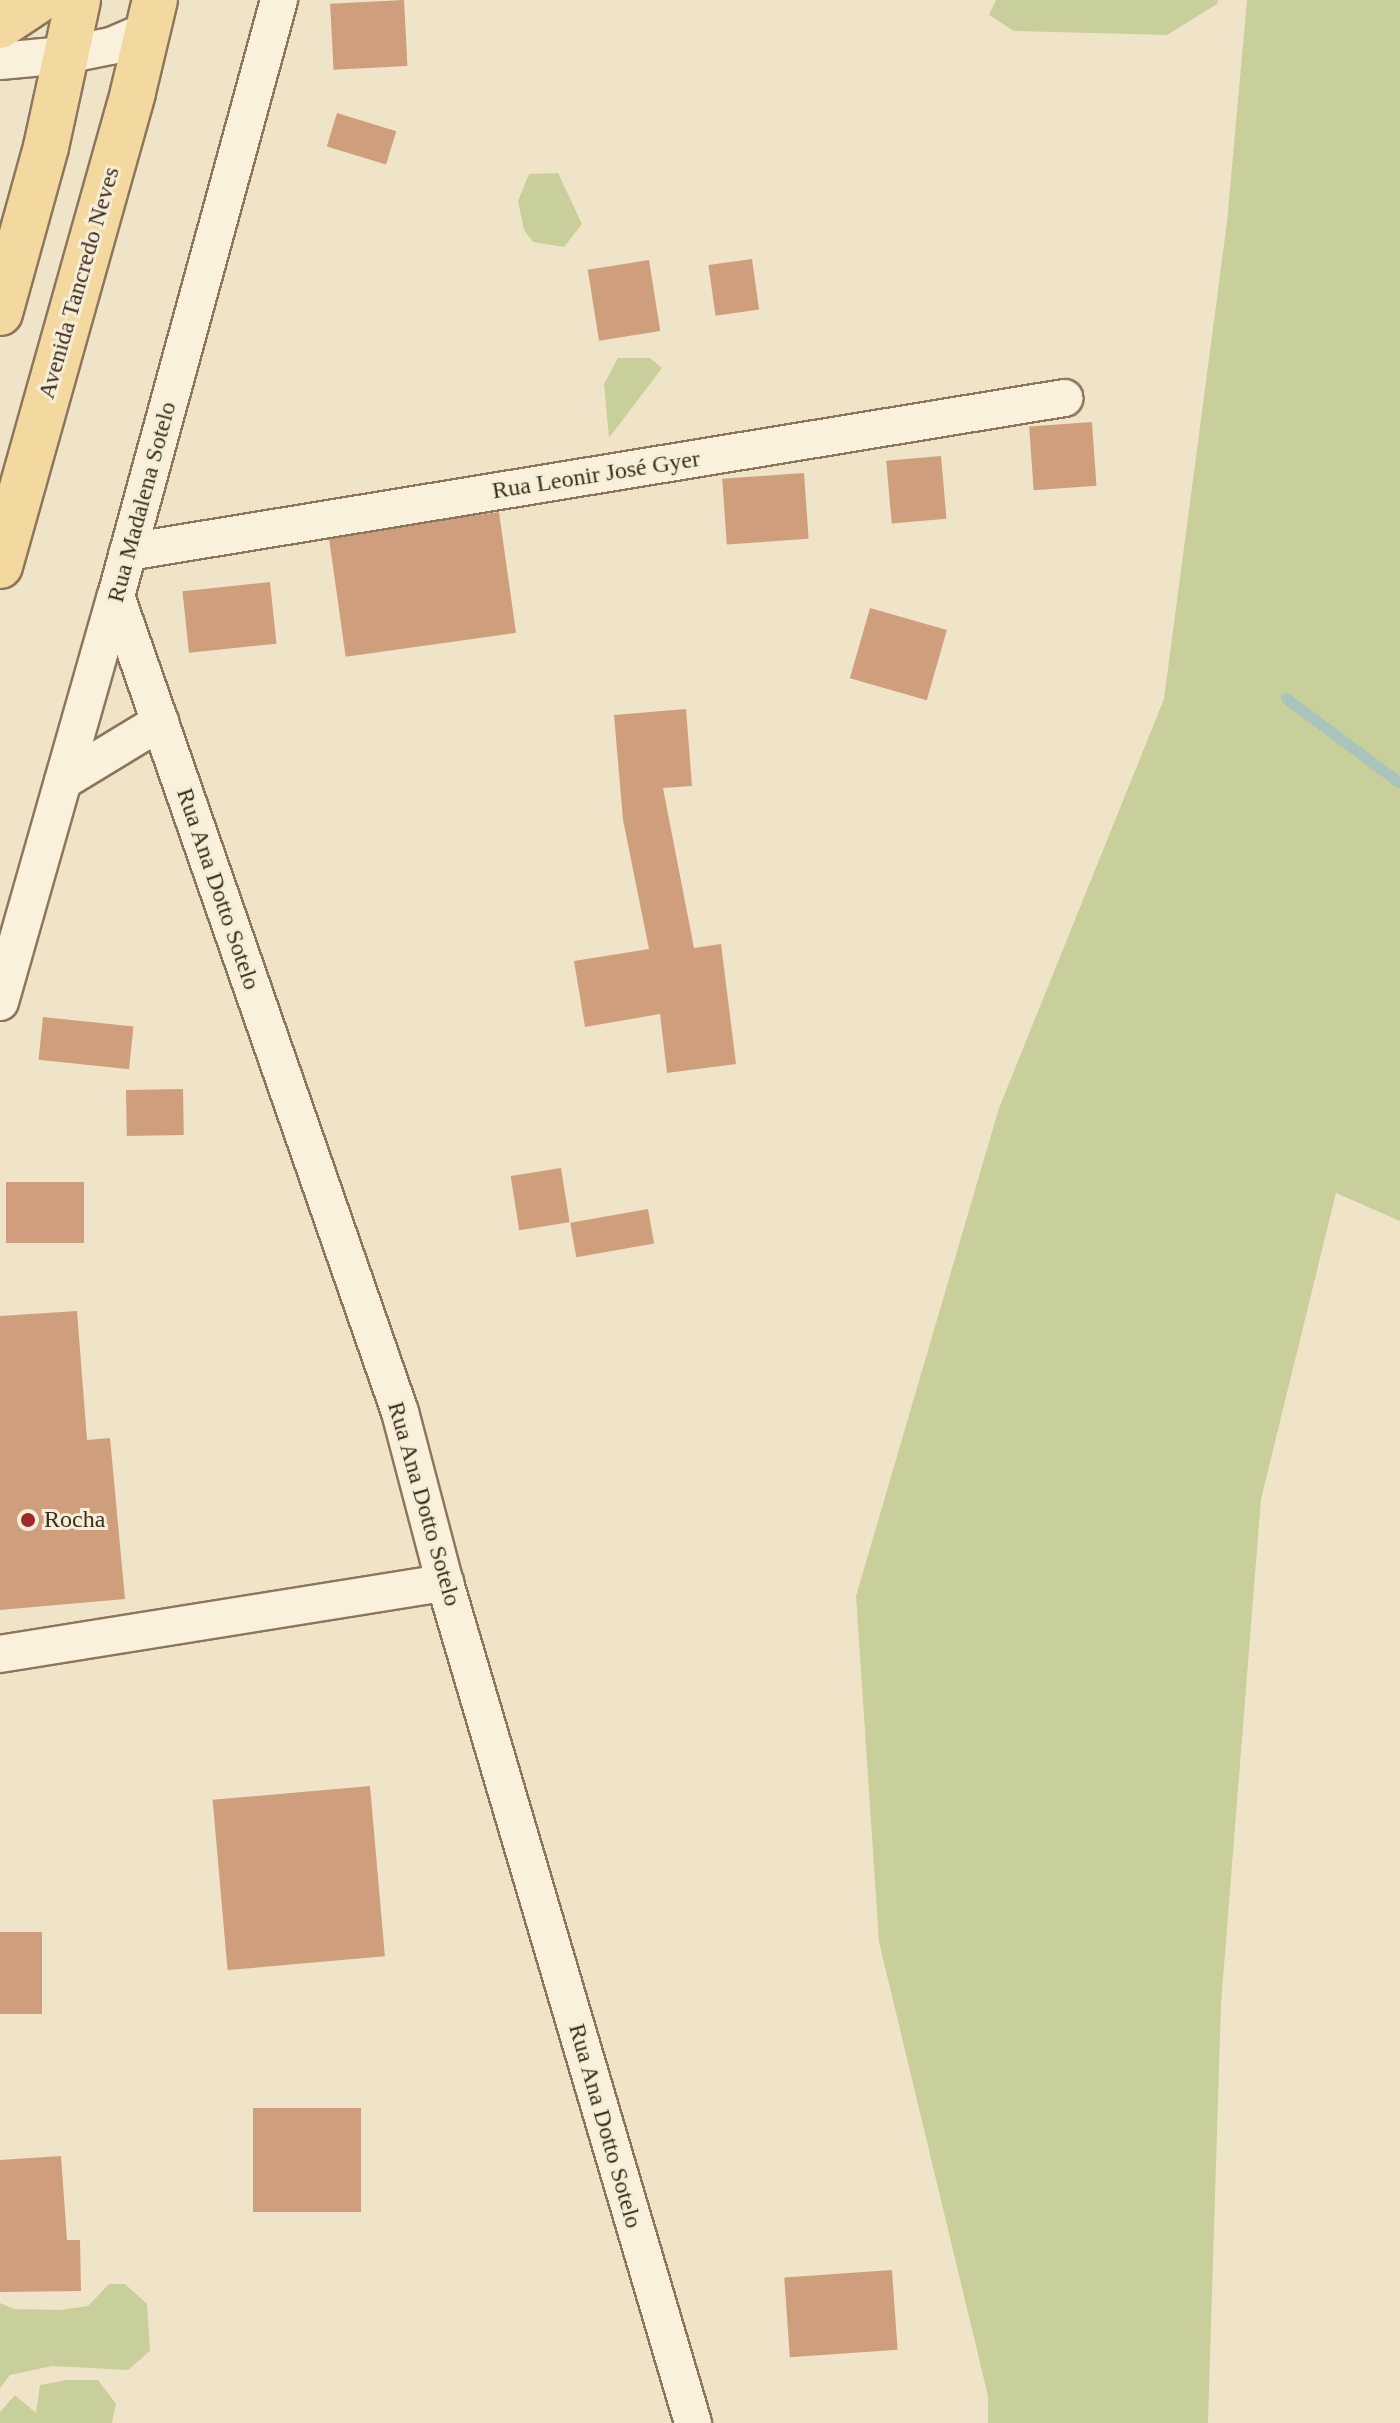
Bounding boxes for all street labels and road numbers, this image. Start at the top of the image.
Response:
street label: Avenida Tancredo Neves [32,163,126,403]
street label: Rua Madalena Sotelo [101,398,183,606]
street label: Rua Leonir José Gyer [490,444,702,506]
street label: Rua Ana Dotto Sotelo [170,784,266,994]
street label: Rua Ana Dotto Sotelo [381,1398,467,1610]
street label: Rua Ana Dotto Sotelo [562,2020,648,2232]

